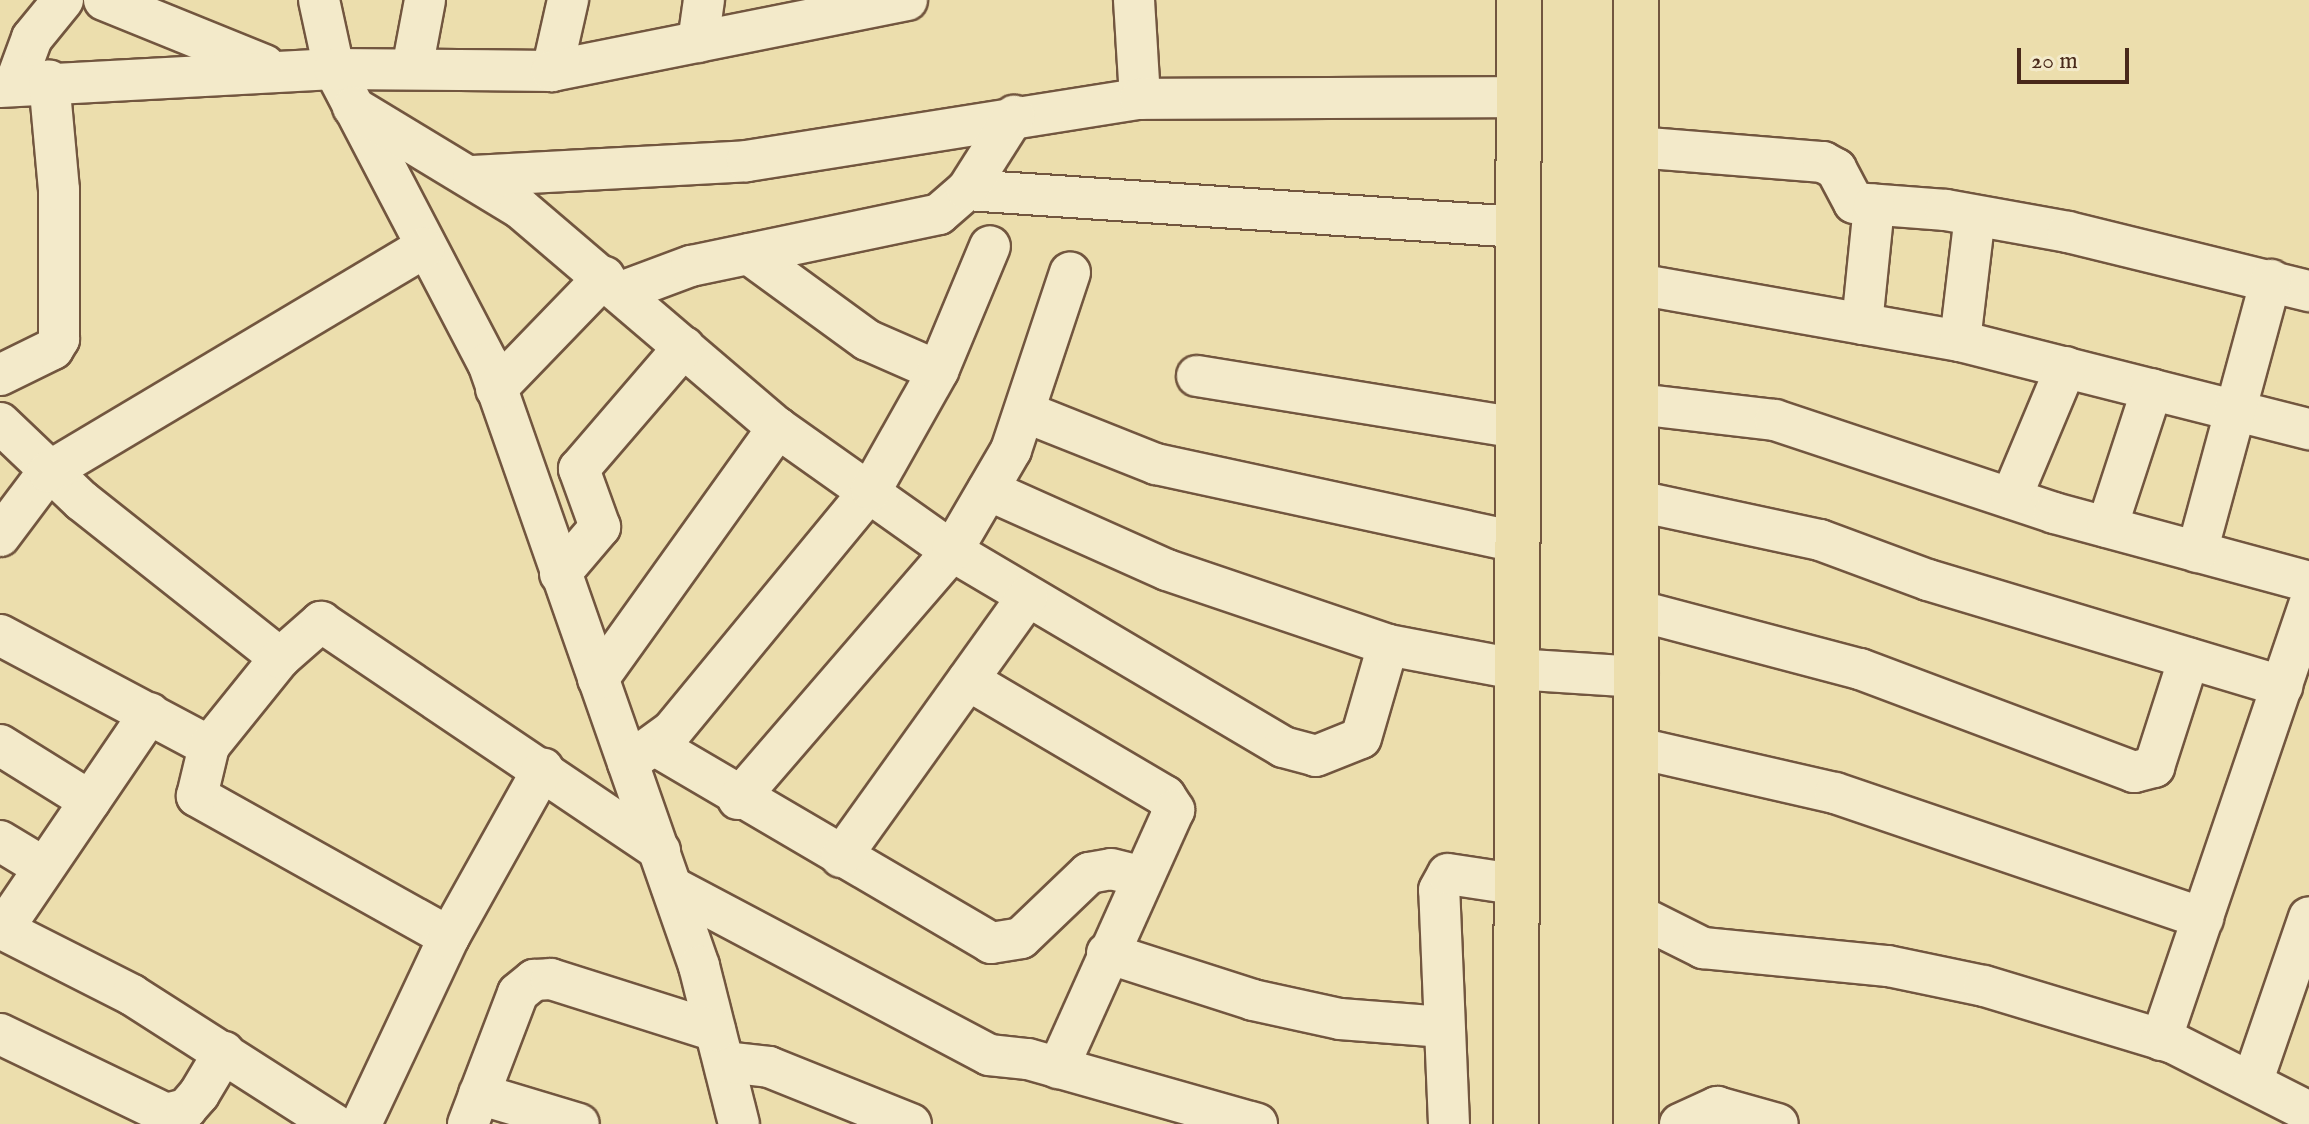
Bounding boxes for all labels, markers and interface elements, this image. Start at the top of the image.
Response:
scale bar [2021,32,2133,82]
text: 20 m [2031,46,2078,77]

